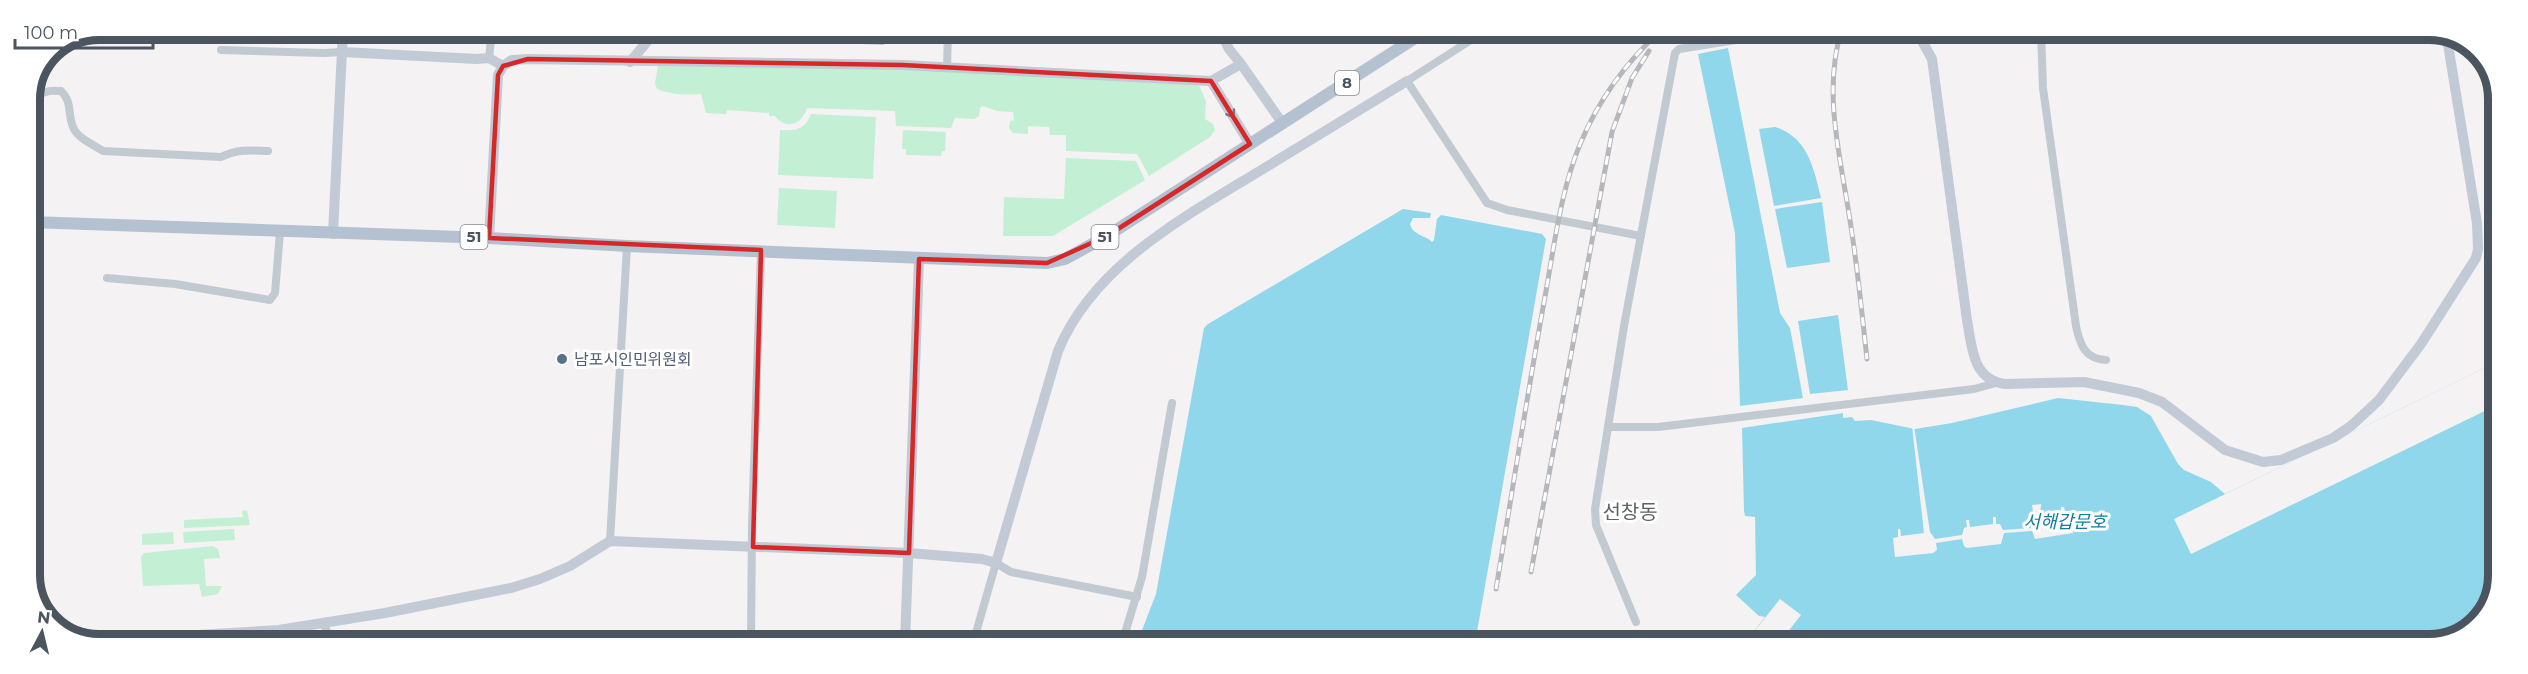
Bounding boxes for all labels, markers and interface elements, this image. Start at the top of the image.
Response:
scale bar [15,12,153,50]
text: 100 m [24,22,78,44]
road number: 8 [1335,71,1359,95]
one-way arrow [1223,101,1235,118]
road number: 51 [460,225,488,249]
road number: 51 [1092,225,1118,249]
place label: 남포시인민위원회 [574,350,692,369]
marker: 남포시인민위원회 [555,352,569,366]
district label: 선창동 [1602,500,1658,524]
water label: 서해갑문호 [2024,511,2108,533]
north arrow [12,602,72,662]
text: N [36,607,51,628]

